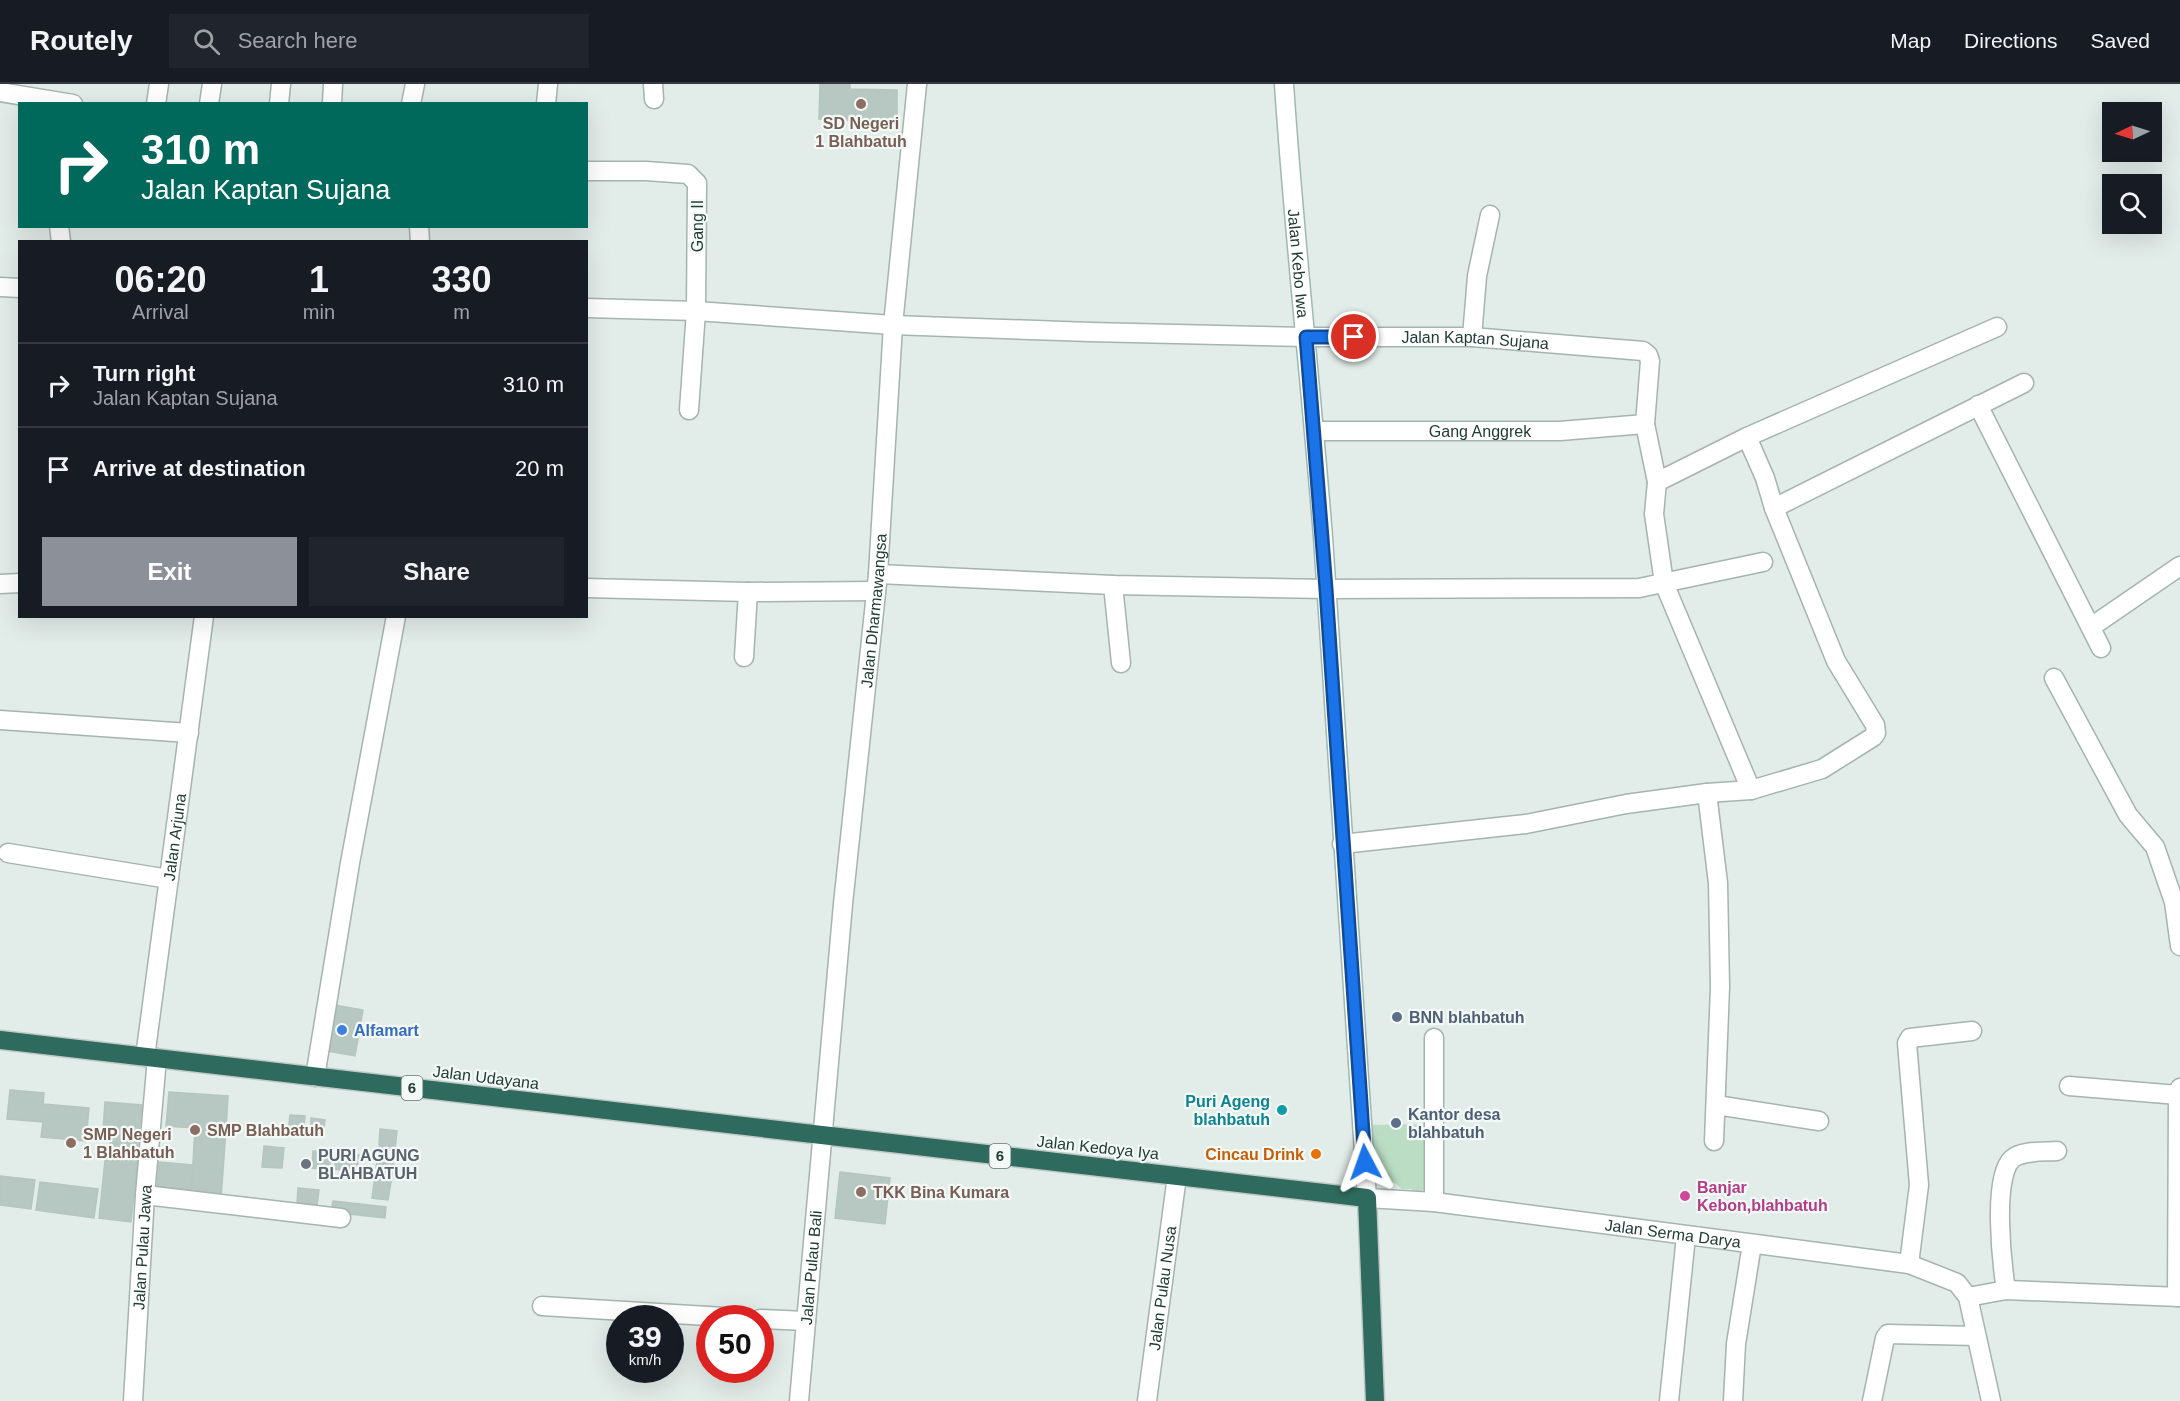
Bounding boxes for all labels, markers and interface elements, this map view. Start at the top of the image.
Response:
search box [169,14,589,68]
text: Routely [30,25,133,56]
icon: search [190,25,223,58]
text: Search here [238,28,358,53]
text: Map [1890,29,1931,52]
text: Directions [1964,29,2057,52]
text: Saved [2090,29,2150,52]
marker: SD Negeri 1 Blahbatuh [854,97,868,111]
north arrow [2102,102,2162,162]
map controls [2102,102,2162,234]
place label: SD Negeri 1 Blahbatuh [815,115,907,150]
icon: right [42,126,120,204]
text: 310 m [141,126,260,173]
button: search [2102,174,2162,234]
text: Jalan Kaptan Sujana [141,175,390,205]
street label: Gang II [689,200,706,252]
street label: Jalan Kebo Iwa [1285,208,1311,319]
text: 06:20 [114,259,206,300]
text: 1 [309,259,329,300]
text: 330 [431,259,492,300]
text: Arrival [132,301,189,323]
text: min [303,301,335,323]
text: m [453,301,470,323]
pin [1328,311,1379,362]
icon: arrive [1337,320,1370,353]
street label: Jalan Kaptan Sujana [1401,329,1550,352]
text: Turn right [93,361,195,386]
icon: right [42,369,75,402]
text: 310 m [503,372,564,397]
text: Jalan Kaptan Sujana [93,387,278,409]
street label: Gang Anggrek [1429,423,1532,440]
icon: arrive [42,453,75,486]
text: Arrive at destination [93,456,306,481]
text: 20 m [515,456,564,481]
street label: Jalan Dharmawangsa [858,533,889,689]
button: Exit [42,537,297,606]
button: Share [309,537,564,606]
street label: Jalan Arjuna [161,792,189,882]
place label: BNN blahbatuh [1409,1009,1525,1026]
marker: BNN blahbatuh [1390,1010,1404,1024]
place label: Alfamart [354,1022,420,1039]
marker: Alfamart [335,1023,349,1037]
street label: Jalan Udayana [432,1063,540,1092]
road number: 6 [402,1076,422,1100]
place label: Puri Ageng blahbatuh [1185,1093,1270,1128]
marker: Puri Ageng blahbatuh [1275,1103,1289,1117]
place label: Kantor desa blahbatuh [1408,1106,1501,1141]
marker: Kantor desa blahbatuh [1389,1116,1403,1130]
place label: SMP Blahbatuh [207,1122,324,1139]
marker: SMP Blahbatuh [188,1123,202,1137]
place label: SMP Negeri 1 Blahbatuh [83,1126,175,1161]
position arrow [1333,1130,1397,1194]
street label: Jalan Kedoya Iya [1036,1133,1160,1162]
marker: SMP Negeri 1 Blahbatuh [64,1136,78,1150]
road number: 6 [990,1144,1010,1168]
place label: Cincau Drink [1205,1146,1304,1163]
place label: PURI AGUNG BLAHBATUH [318,1147,420,1182]
marker: Cincau Drink [1309,1147,1323,1161]
marker: PURI AGUNG BLAHBATUH [299,1157,313,1171]
place label: Banjar Kebon,blahbatuh [1697,1179,1828,1214]
street label: Jalan Pulau Jawa [130,1184,155,1310]
place label: TKK Bina Kumara [873,1184,1009,1201]
marker: TKK Bina Kumara [854,1185,868,1199]
marker: Banjar Kebon,blahbatuh [1678,1189,1692,1203]
street label: Jalan Pulau Bali [798,1210,825,1326]
street label: Jalan Serma Darya [1604,1216,1742,1251]
street label: Jalan Pulau Nusa [1146,1225,1179,1351]
speed limit sign: 50 [696,1305,774,1383]
text: 39 [628,1320,662,1353]
text: km/h [629,1351,661,1368]

